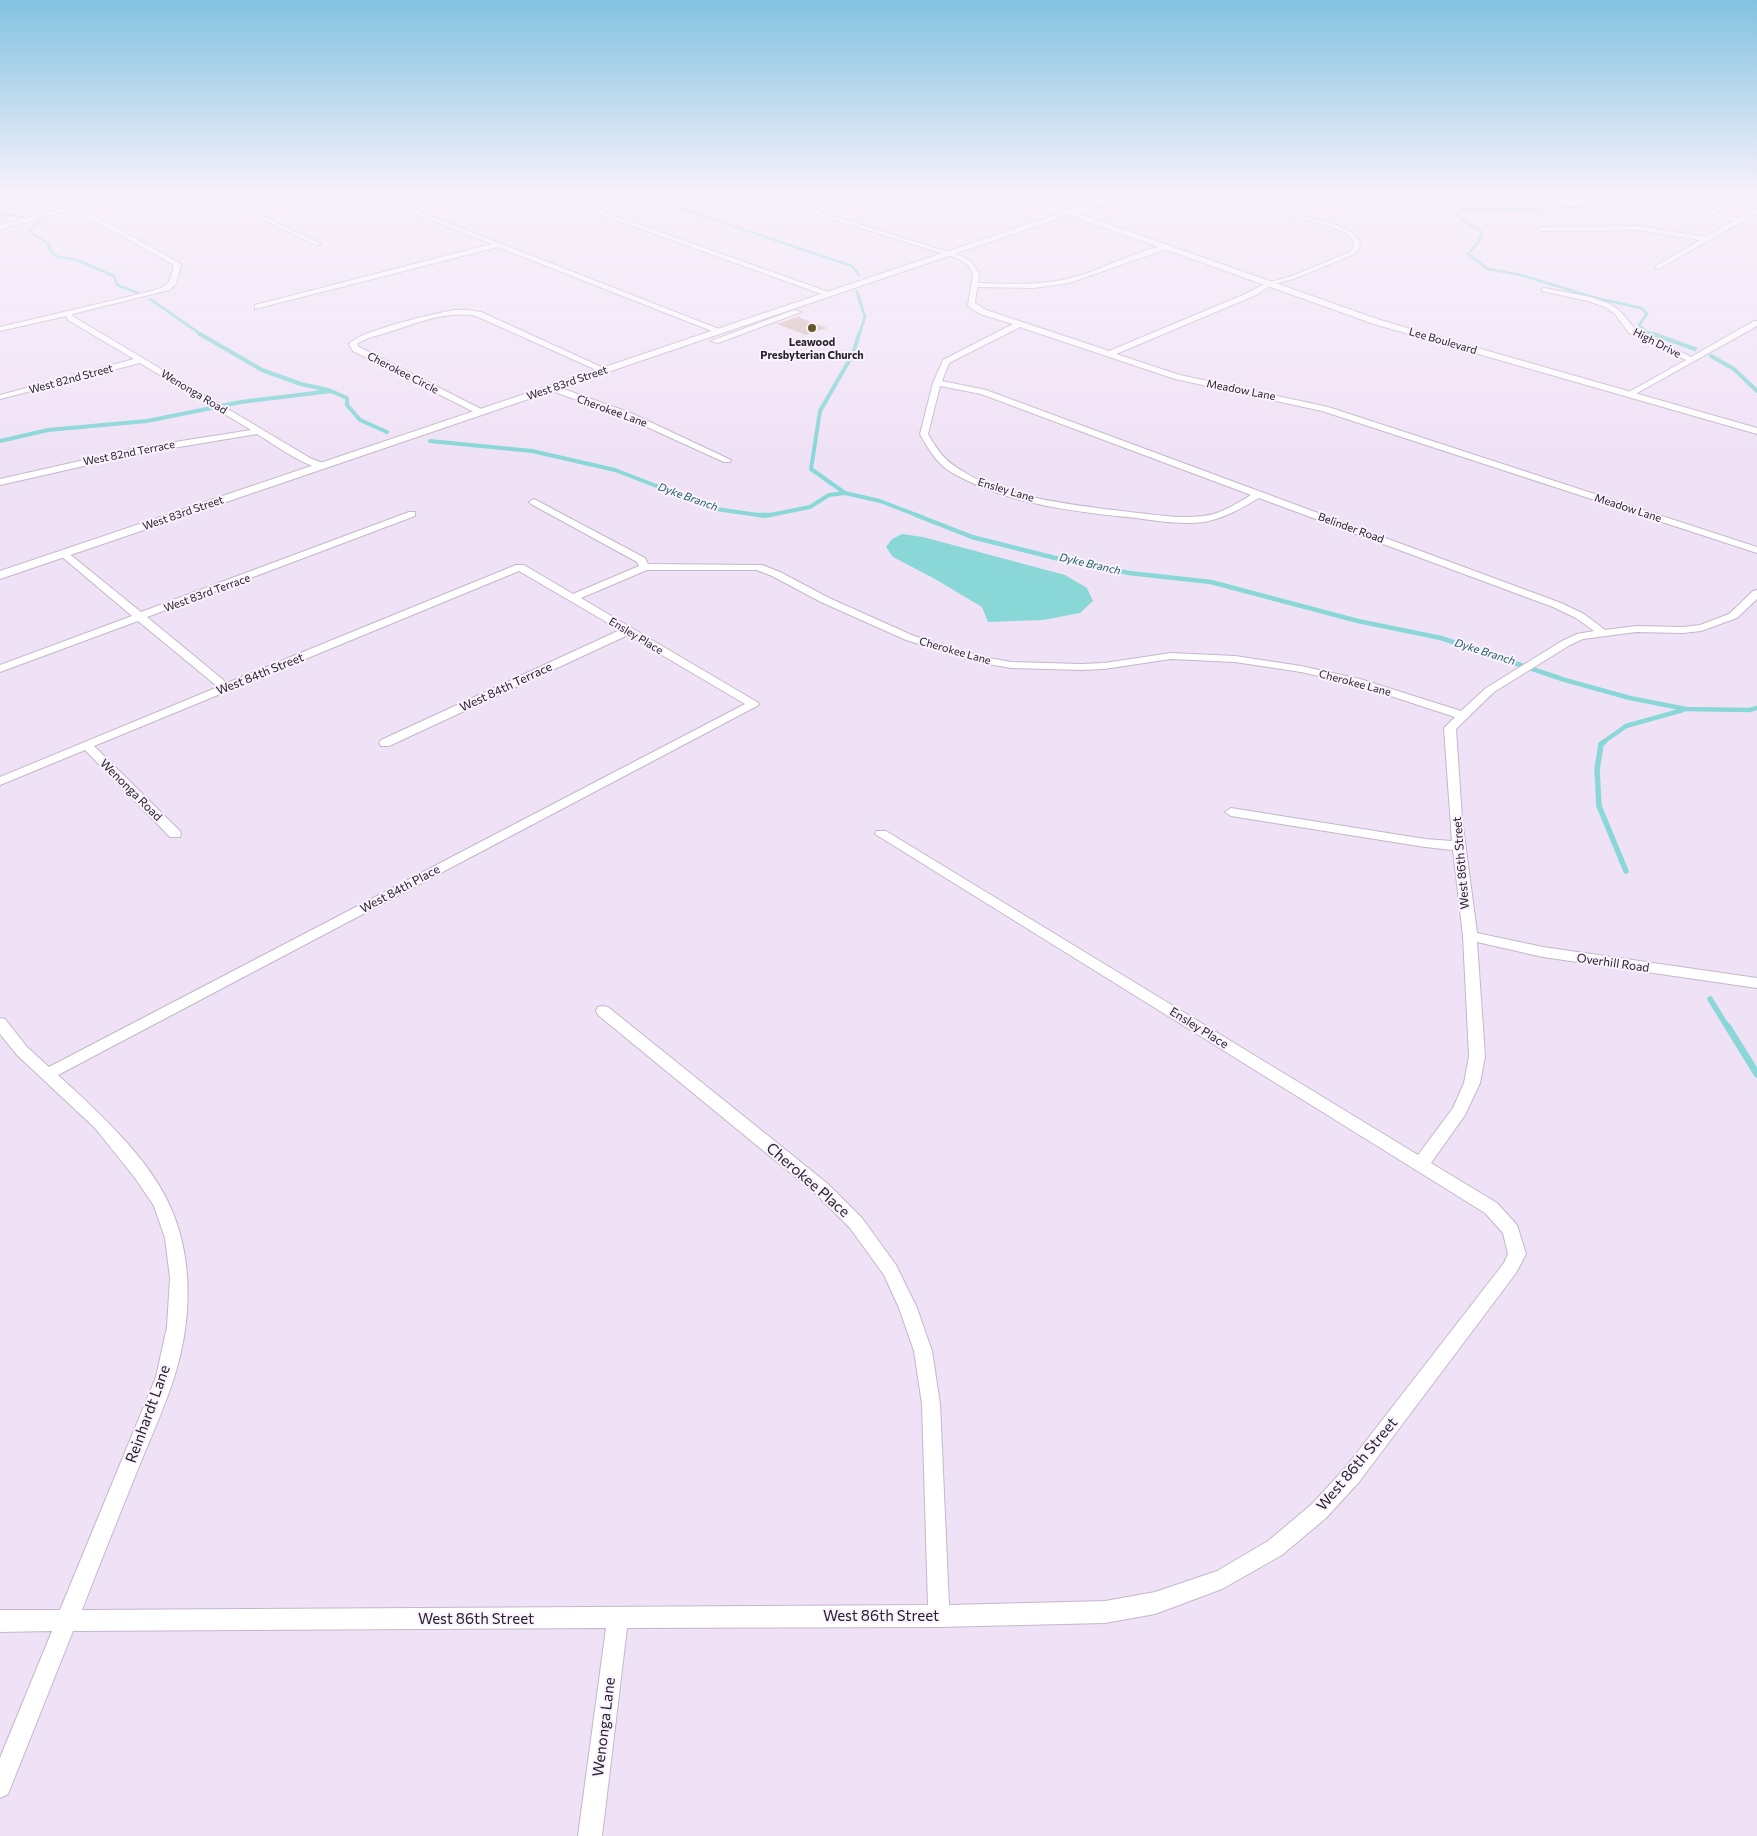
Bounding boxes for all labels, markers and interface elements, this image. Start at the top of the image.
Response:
marker: Leawood Presbyterian Church [806,322,818,334]
street label: Lee Boulevard [1407,325,1479,357]
street label: High Drive [1631,325,1683,361]
place label: Leawood Presbyterian Church [760,335,864,361]
street label: Cherokee Circle [365,349,441,397]
street label: West 82nd Street [28,361,114,397]
street label: West 83rd Street [525,363,609,403]
street label: Wenonga Road [159,367,229,417]
street label: Meadow Lane [1205,377,1277,403]
street label: Cherokee Lane [575,392,649,430]
street label: West 82nd Terrace [82,438,176,468]
street label: Ensley Lane [976,475,1036,505]
water label: Dyke Branch [656,480,720,514]
street label: Meadow Lane [1593,491,1663,525]
street label: West 83rd Street [141,493,225,533]
street label: Belinder Road [1316,510,1386,546]
water label: Dyke Branch [1058,551,1122,577]
street label: West 83rd Terrace [162,571,252,615]
street label: Ensley Place [607,615,665,657]
street label: Cherokee Lane [918,634,992,668]
water label: Dyke Branch [1453,636,1517,668]
street label: West 84th Street [214,650,306,698]
street label: West 84th Terrace [458,659,554,715]
street label: Cherokee Lane [1318,667,1392,699]
street label: Wenonga Road [97,756,165,824]
street label: West 86th Street [1450,816,1472,910]
street label: West 84th Place [358,862,442,916]
street label: Overhill Road [1576,951,1650,975]
street label: Ensley Place [1167,1004,1231,1052]
street label: Cherokee Place [763,1139,853,1221]
street label: Reinhardt Lane [122,1363,174,1465]
street label: West 86th Street [1313,1414,1401,1514]
street label: West 86th Street [823,1607,939,1625]
street label: West 86th Street [418,1610,534,1628]
street label: Wenonga Lane [589,1676,619,1778]

